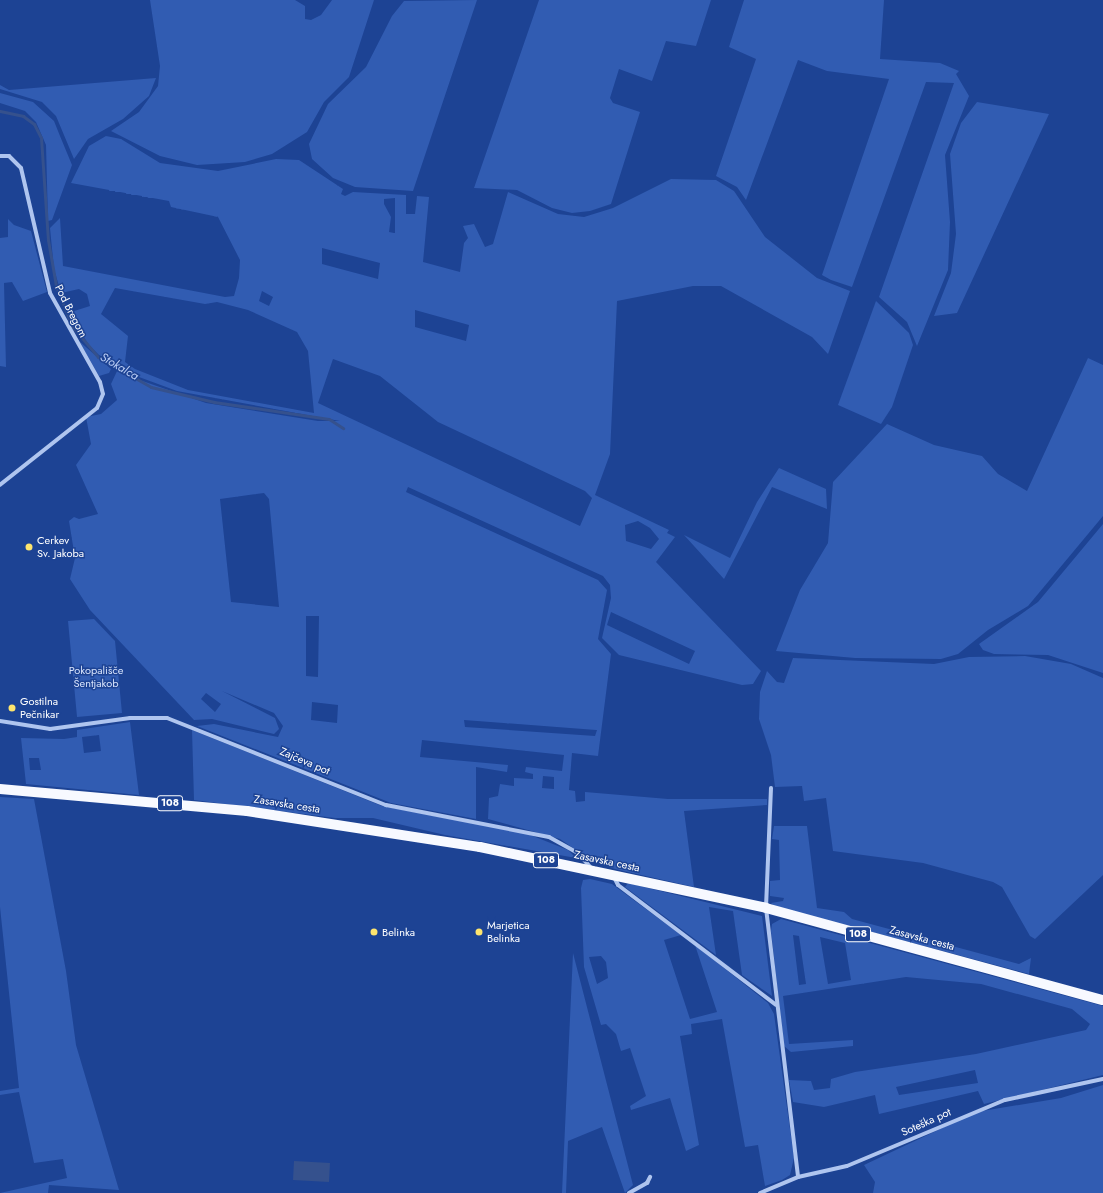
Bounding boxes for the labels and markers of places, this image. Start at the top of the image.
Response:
place label: Cerkev Sv. Jakoba [37,534,84,560]
marker: Cerkev Sv. Jakoba [24,542,34,552]
place label: Gostilna Pečnikar [20,695,59,721]
marker: Gostilna Pečnikar [7,703,17,713]
place label: Marjetica Belinka [487,919,529,945]
place label: Belinka [382,925,415,939]
marker: Belinka [369,927,379,937]
marker: Marjetica Belinka [474,927,484,937]

